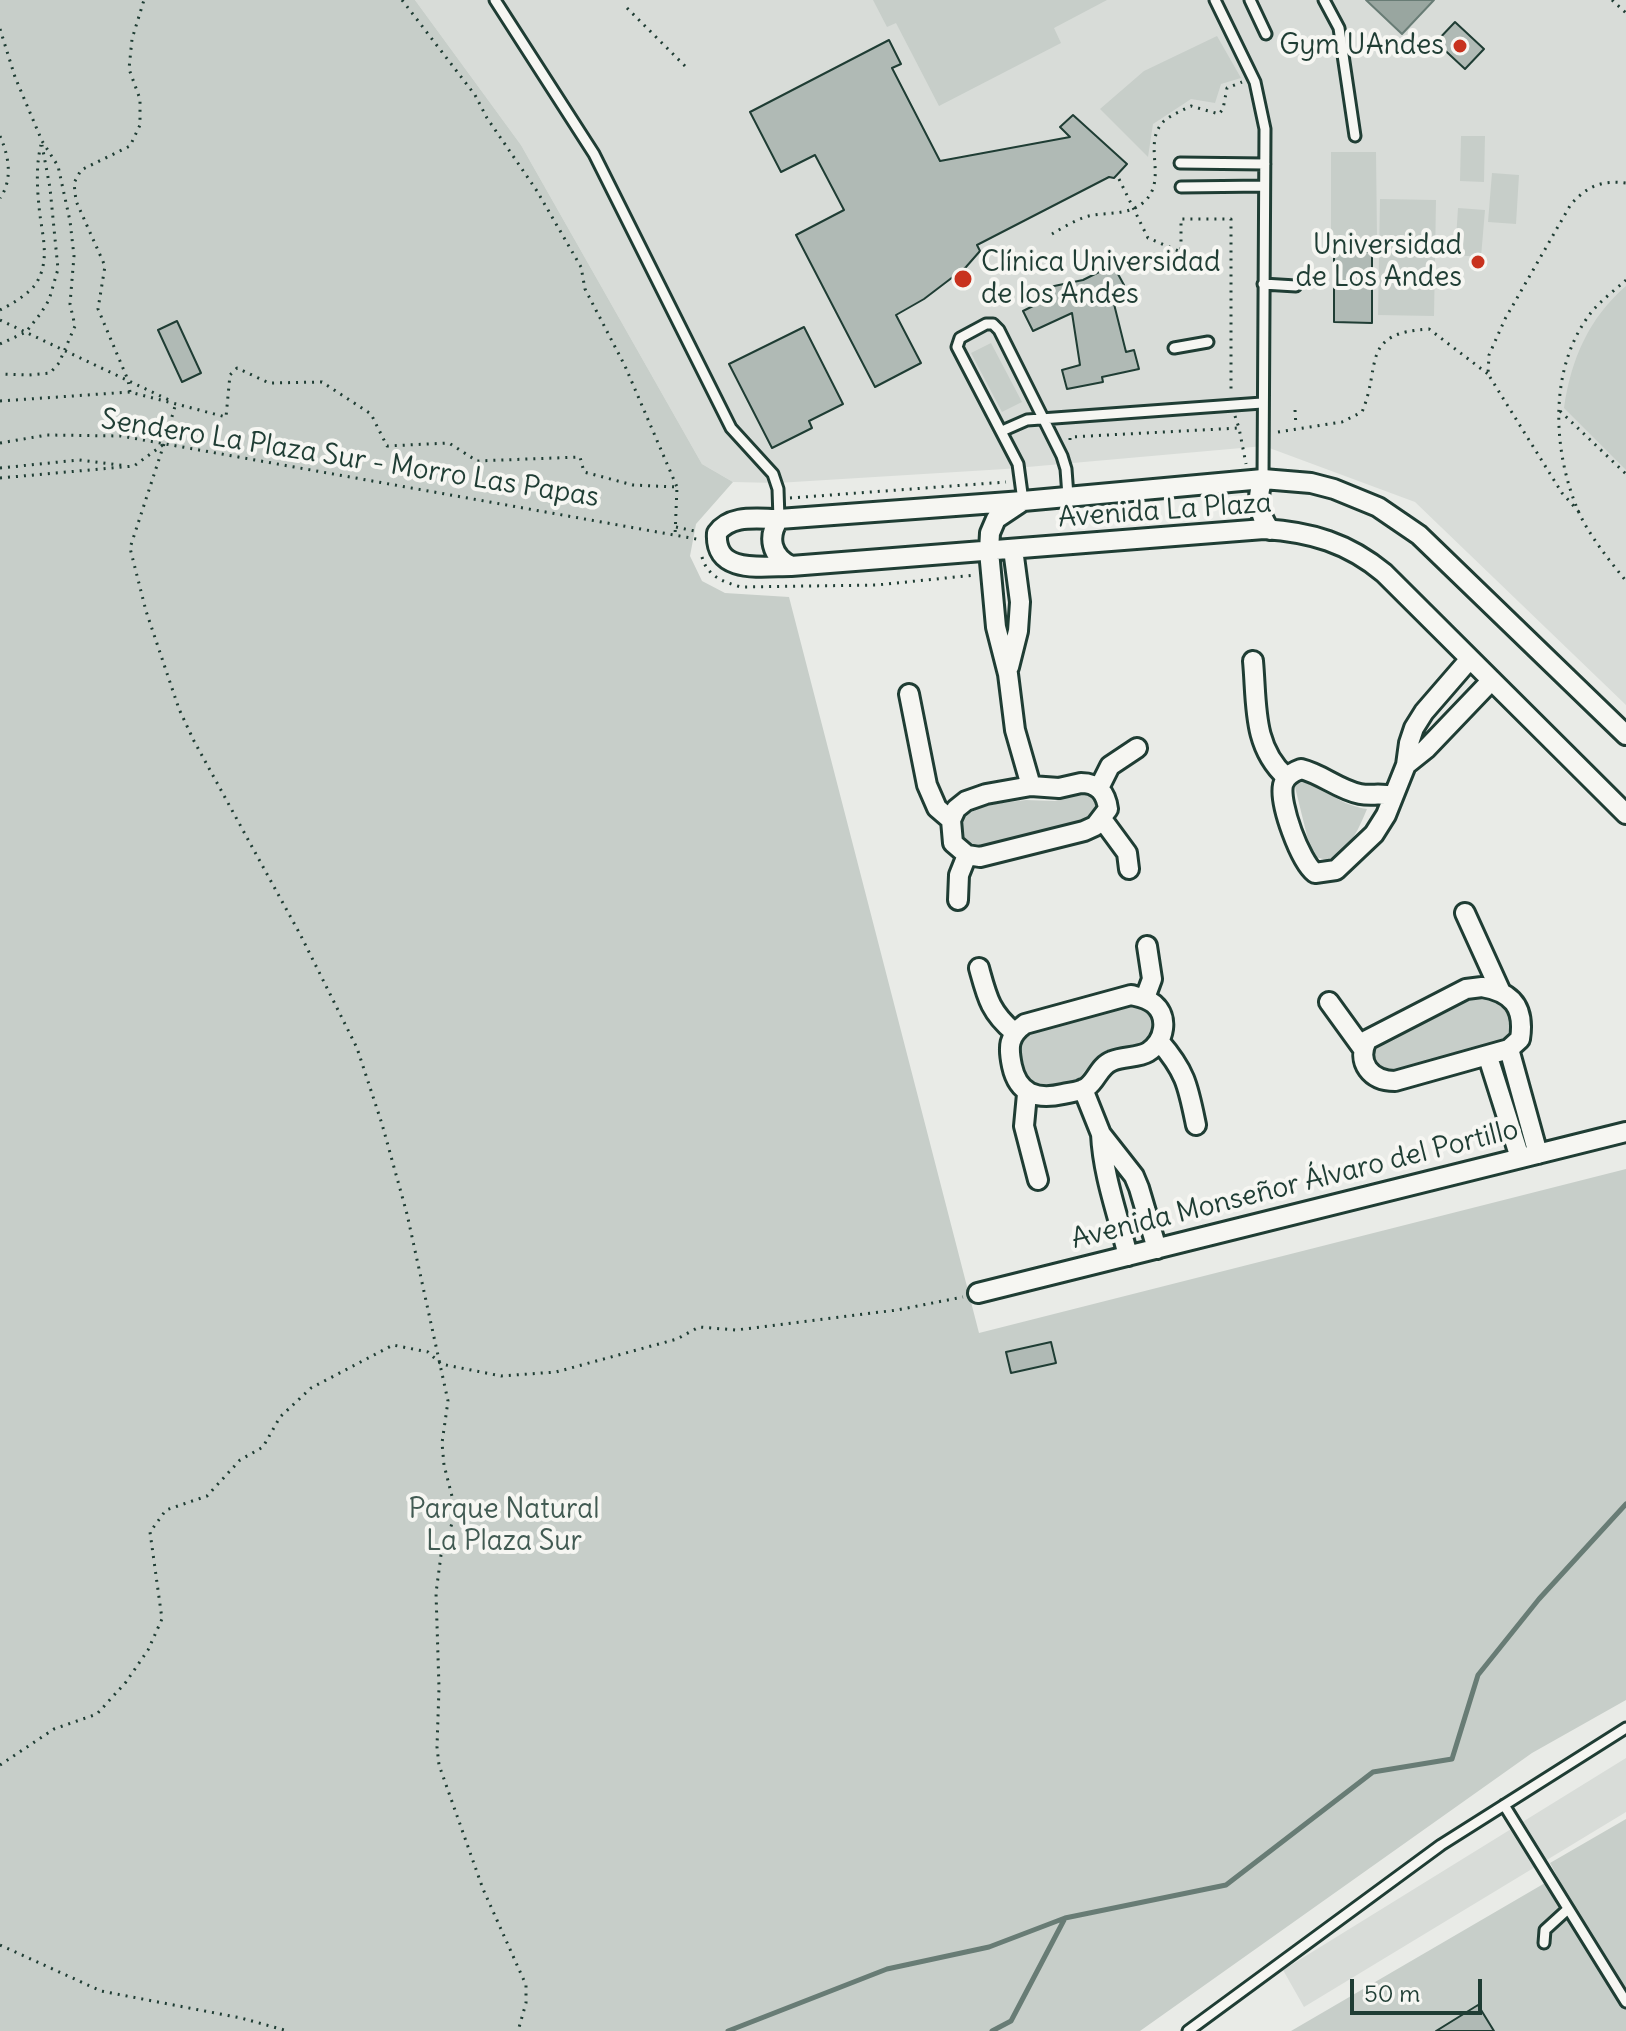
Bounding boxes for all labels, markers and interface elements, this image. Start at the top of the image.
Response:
place label: Gym UAndes [1279,29,1444,63]
marker: Gym UAndes [1451,37,1469,55]
place label: Universidad de Los Andes [1296,229,1462,295]
place label: Clínica Universidad de los Andes [981,246,1220,312]
marker: Universidad de Los Andes [1469,253,1487,271]
marker: Clínica Universidad de los Andes [952,268,974,290]
street label: Sendero La Plaza Sur - Morro Las Papas [99,403,601,515]
street label: Avenida La Plaza [1057,487,1273,535]
street label: Avenida Monseñor Álvaro del Portillo [1068,1113,1522,1257]
park label: Parque Natural La Plaza Sur [409,1493,599,1559]
scale bar [1354,1963,1486,2013]
text: 50 m [1364,1978,1420,2008]

